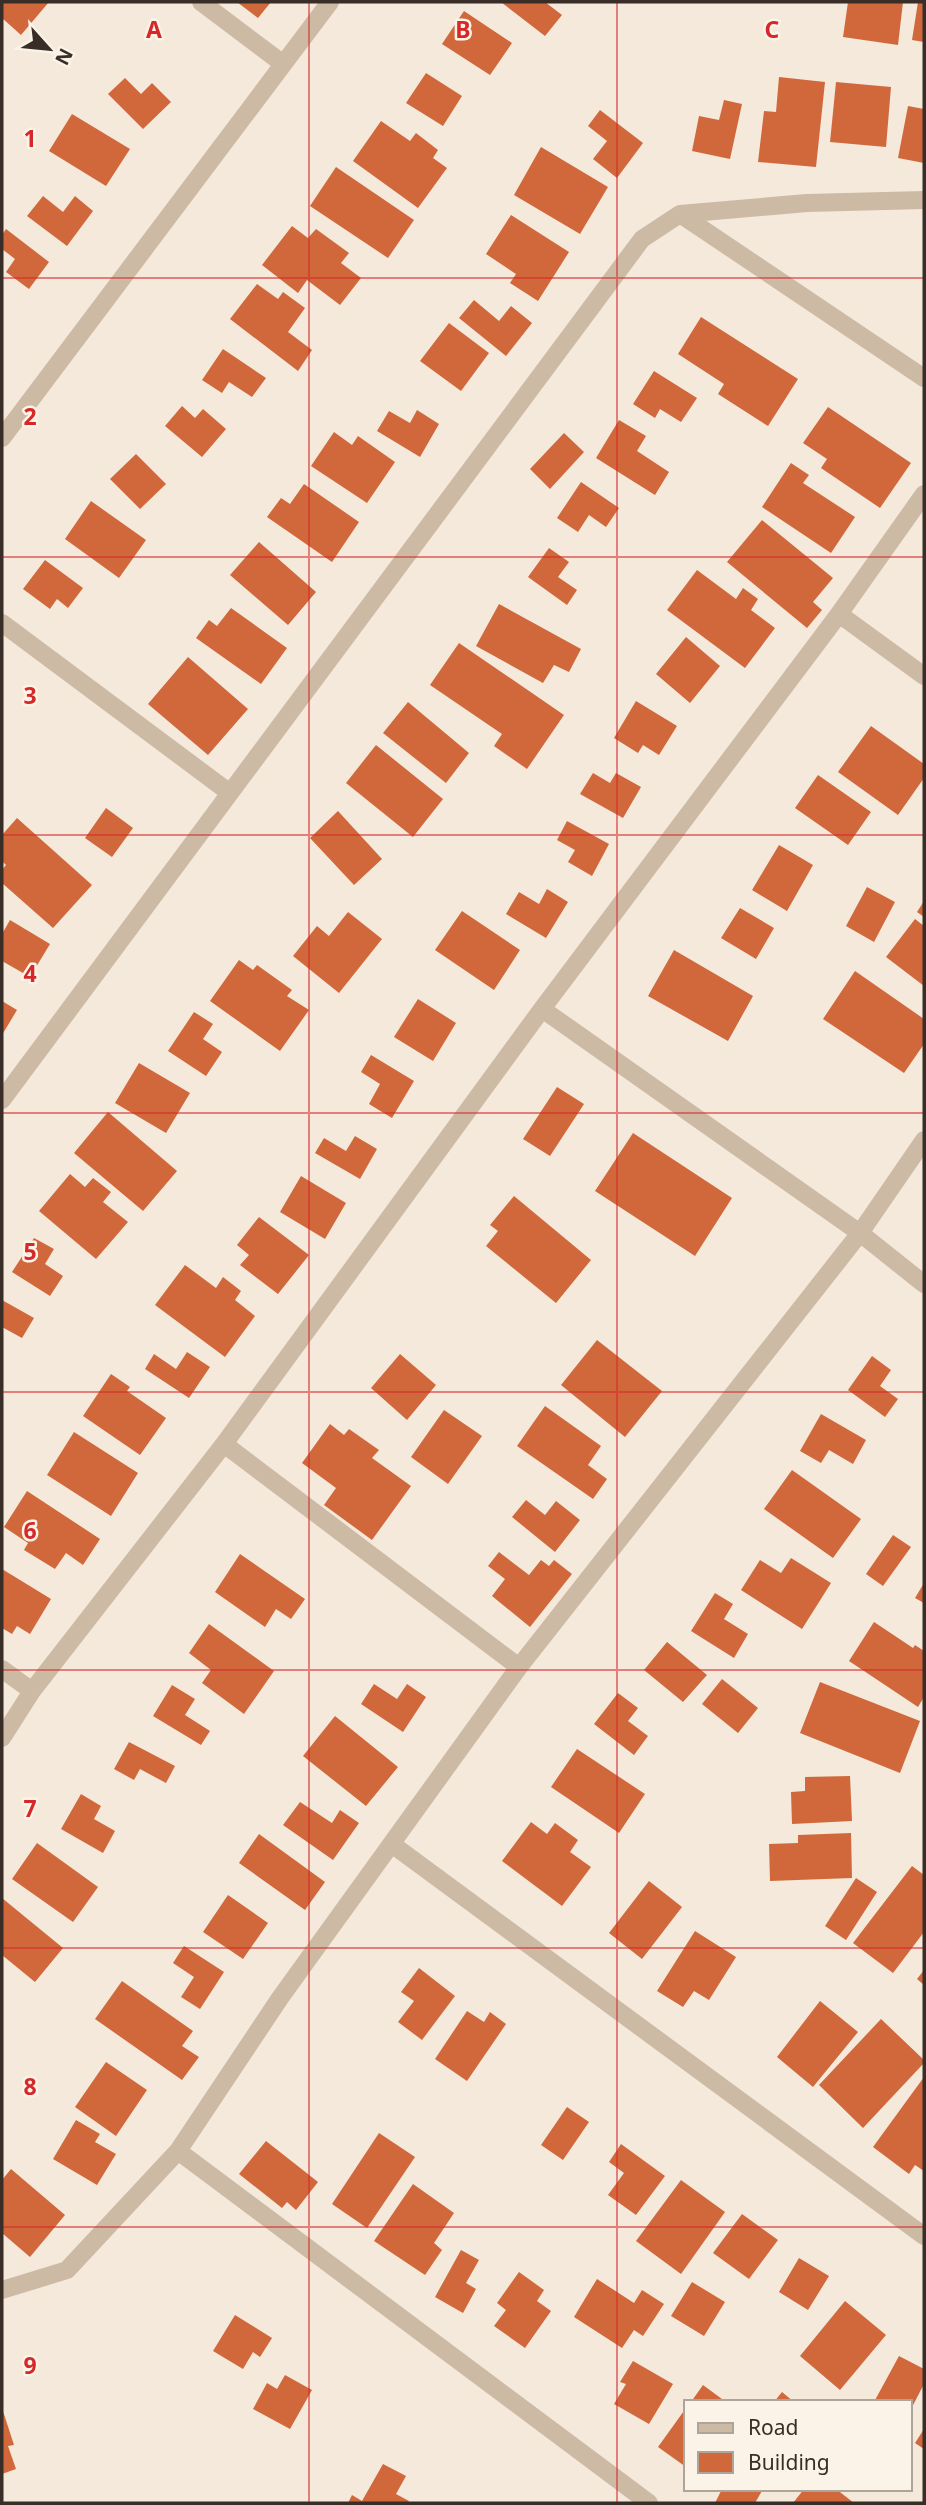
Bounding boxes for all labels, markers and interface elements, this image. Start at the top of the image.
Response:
text: A [146,13,162,45]
text: B [455,13,471,45]
text: C [765,13,780,45]
north arrow [14,14,84,84]
text: N [49,44,79,70]
text: 1 [23,122,37,154]
text: 2 [23,400,37,432]
text: 3 [23,679,37,711]
text: 4 [23,957,37,989]
text: 5 [23,1235,37,1267]
text: 6 [23,1514,37,1546]
text: 7 [23,1792,37,1824]
text: 8 [23,2070,37,2102]
text: 9 [23,2349,37,2381]
legend [684,2400,912,2491]
text: Road [748,2413,798,2441]
text: Building [748,2448,830,2476]

